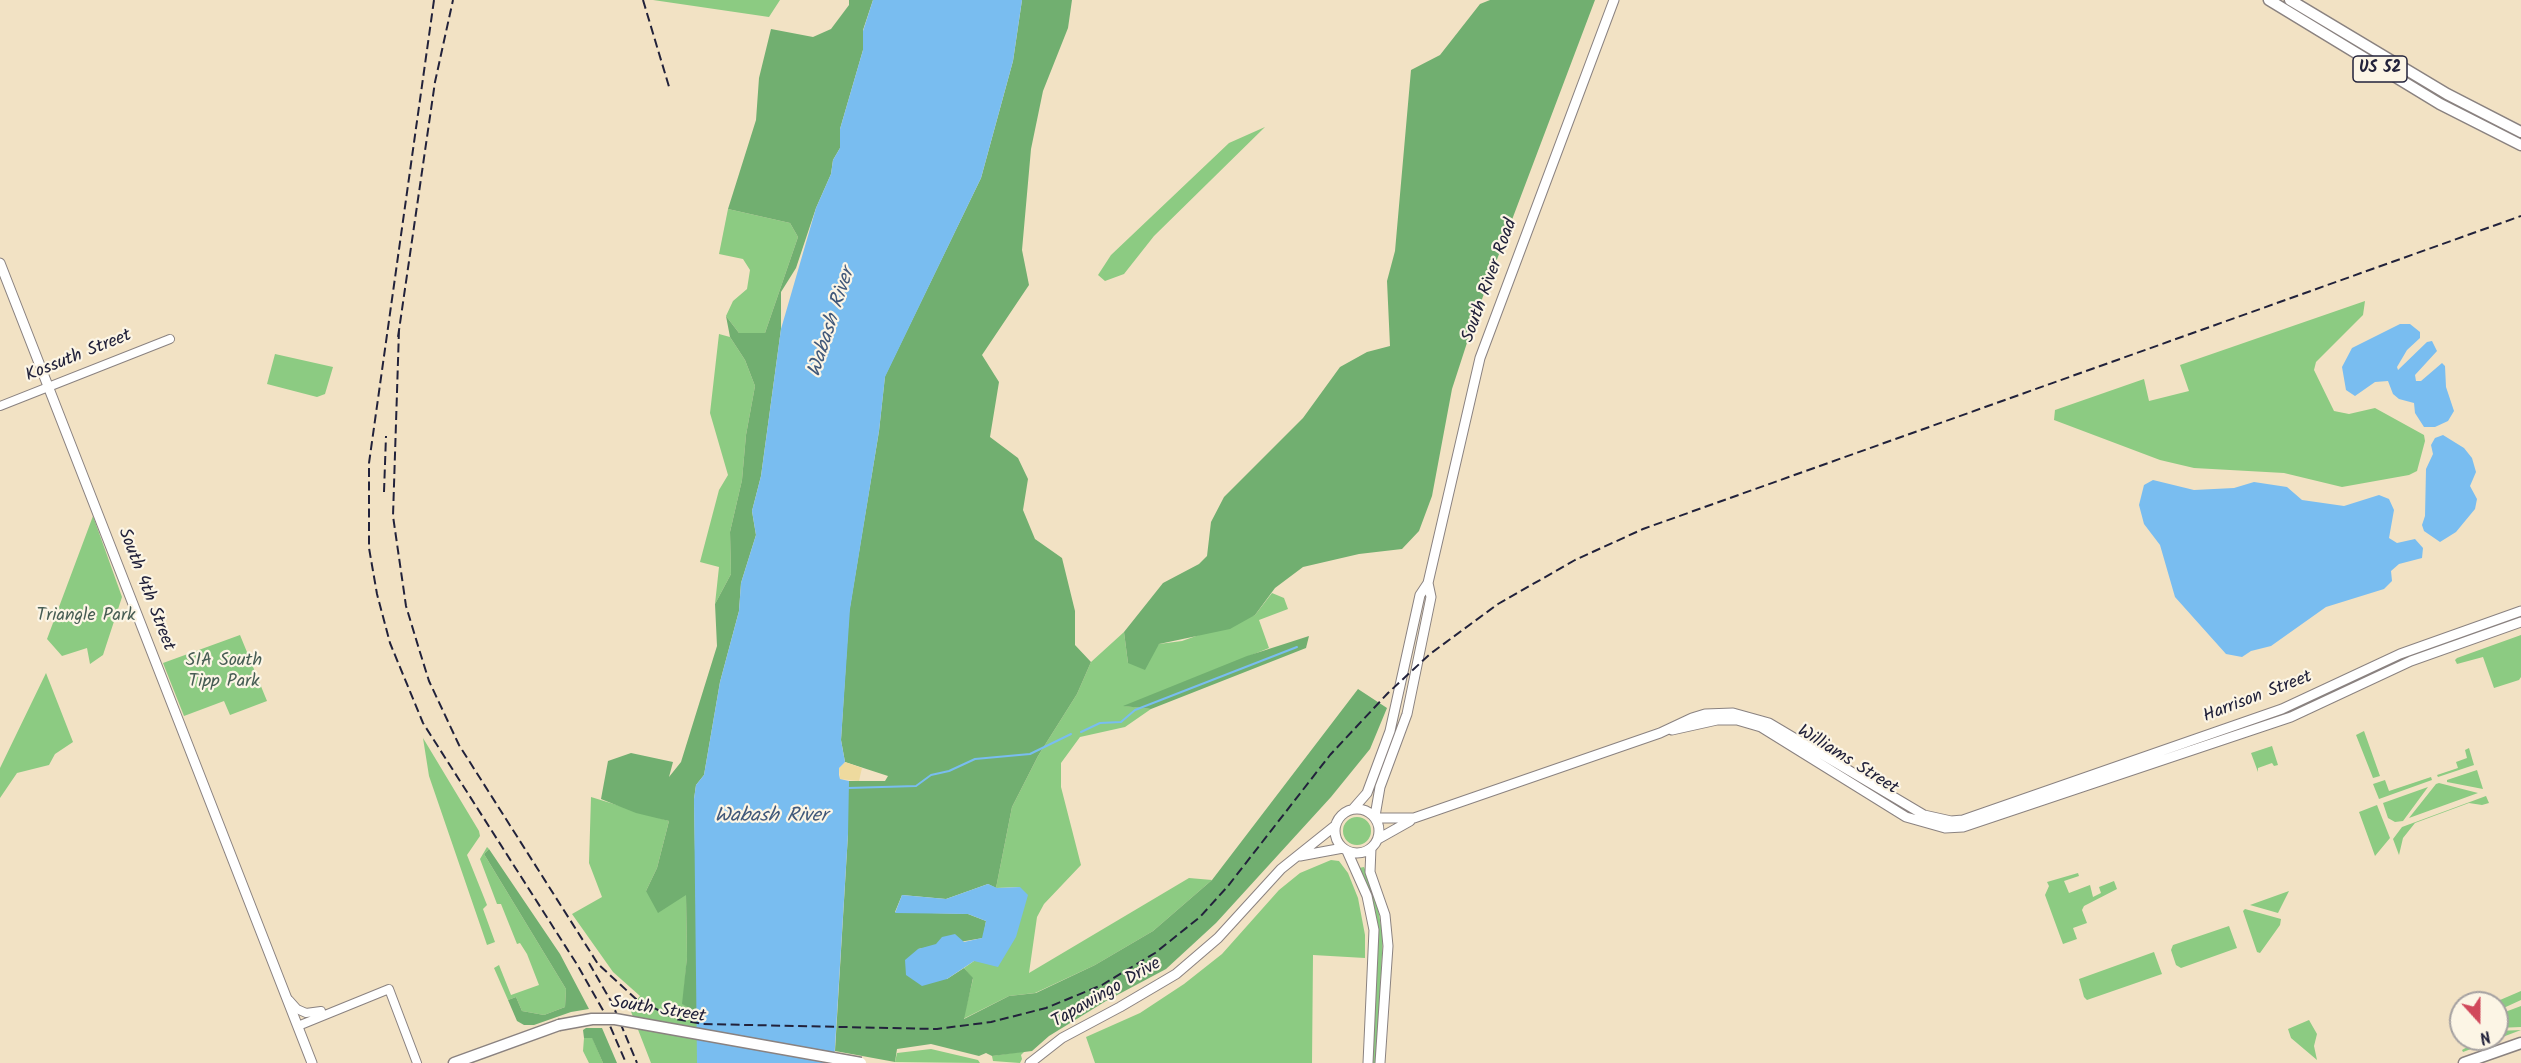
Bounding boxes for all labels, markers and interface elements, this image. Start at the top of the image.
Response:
road number: US 52 [2353,56,2407,82]
street label: South River Road [1459,216,1523,346]
water label: Wabash River [804,266,862,380]
street label: Kossuth Street [23,326,135,388]
street label: South 4th Street [112,526,178,654]
park label: Triangle Park [37,606,135,628]
park label: SIA South Tipp Park [186,651,262,694]
street label: Harrison Street [2200,667,2316,729]
street label: Williams Street [1793,721,1901,801]
water label: Wabash River [715,806,827,830]
street label: Tapawingo Drive [1049,954,1165,1034]
north arrow [2449,991,2509,1051]
street label: South Street [609,993,707,1029]
text: N [2476,1023,2494,1050]

